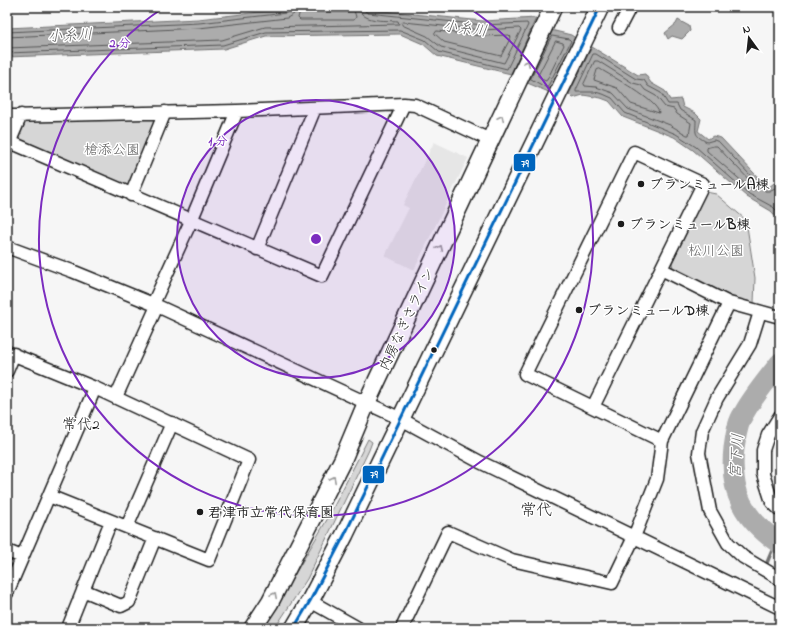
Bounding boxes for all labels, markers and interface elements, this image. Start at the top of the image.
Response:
water label: 小糸川 [441,15,489,43]
north arrow [729,18,769,58]
text: N [741,21,752,38]
water label: 小糸川 [47,24,93,48]
text: 2 分 [109,35,130,53]
one-way arrow [522,60,530,67]
one-way arrow [496,114,504,122]
text: 1 分 [209,133,227,151]
park label: 槍添公園 [84,140,140,161]
line badge: 79 [513,153,536,172]
text: 79 [521,156,530,172]
place label: ブランミュールA棟 [649,175,770,196]
marker: ブランミュールA棟 [636,179,646,189]
place label: ブランミュールB棟 [629,215,751,236]
marker: ブランミュールB棟 [616,219,626,229]
centre of rings [309,232,323,246]
park label: 松川公園 [688,241,744,262]
one-way arrow [435,245,443,252]
street label: 内房なぎさライン [374,265,440,375]
place label: ブランミュールD棟 [587,301,710,322]
marker: ブランミュールD棟 [574,305,584,315]
unlabelled marker [429,345,439,355]
district label: 常代2 [62,414,100,436]
water label: 宮下川 [724,433,750,479]
line badge: 79 [362,465,385,484]
text: 79 [370,467,379,483]
one-way arrow [328,476,336,483]
district label: 常代 [520,499,552,523]
place label: 君津市立常代保育園 [208,503,334,524]
marker: 君津市立常代保育園 [195,507,205,517]
one-way arrow [269,592,277,599]

